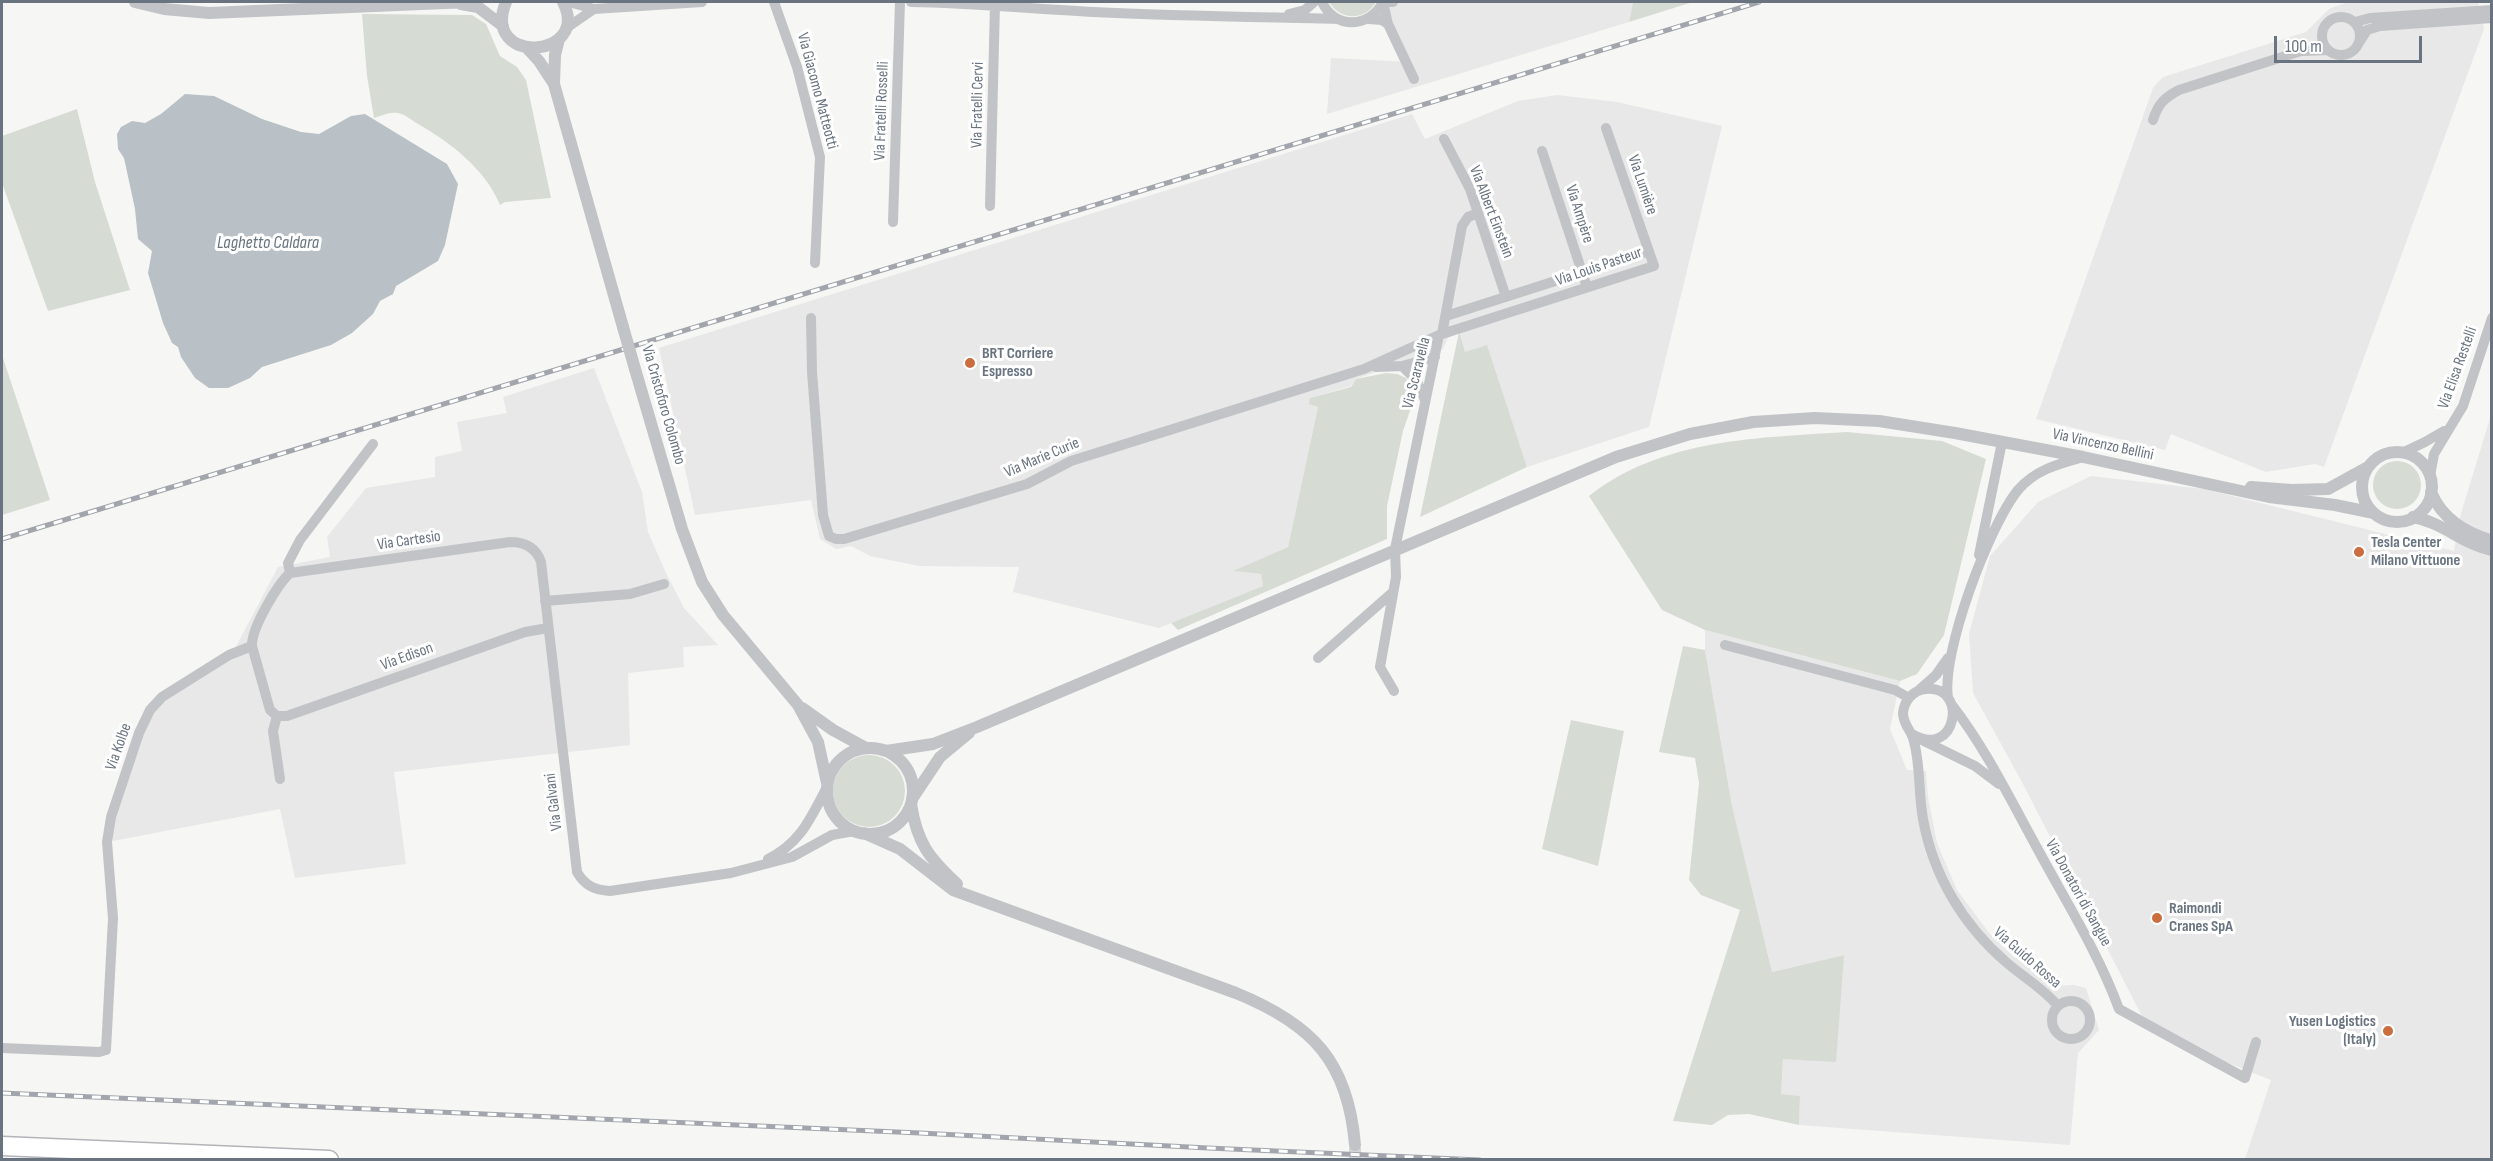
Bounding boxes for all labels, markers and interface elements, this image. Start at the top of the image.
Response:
scale bar [2277,24,2426,62]
street label: Via Giacomo Matteotti [792,31,842,151]
text: 100 m [2285,36,2322,57]
street label: Via Fratelli Rosselli [871,61,893,161]
street label: Via Fratelli Cervi [968,62,988,148]
street label: Via Lumière [1623,153,1661,217]
street label: Via Albert Einstein [1465,163,1517,261]
street label: Via Ampère [1561,182,1597,246]
water label: Laghetto Caldara [217,232,319,254]
street label: Via Louis Pasteur [1553,243,1645,291]
street label: Via Elisa Restelli [2434,324,2482,412]
street label: Via Scaravella [1399,335,1435,411]
street label: Via Cristoforo Colombo [637,343,689,467]
place label: BRT Corriere Espresso [982,344,1053,382]
marker: BRT Corriere Espresso [963,356,977,370]
street label: Via Vincenzo Bellini [2051,425,2155,465]
street label: Via Marie Curie [1002,434,1082,482]
street label: Via Cartesio [376,527,442,555]
place label: Tesla Center Milano Vittuone [2371,533,2460,571]
marker: Tesla Center Milano Vittuone [2352,545,2366,559]
street label: Via Edison [378,639,436,675]
street label: Via Kolbe [102,721,136,773]
street label: Via Galvani [541,772,567,832]
street label: Via Donatori di Sangue [2041,836,2115,950]
place label: Raimondi Cranes SpA [2169,899,2233,937]
marker: Raimondi Cranes SpA [2150,911,2164,925]
street label: Via Guido Rossa [1989,923,2065,993]
place label: Yusen Logistics (Italy) [2289,1012,2376,1050]
marker: Yusen Logistics (Italy) [2381,1024,2395,1038]

